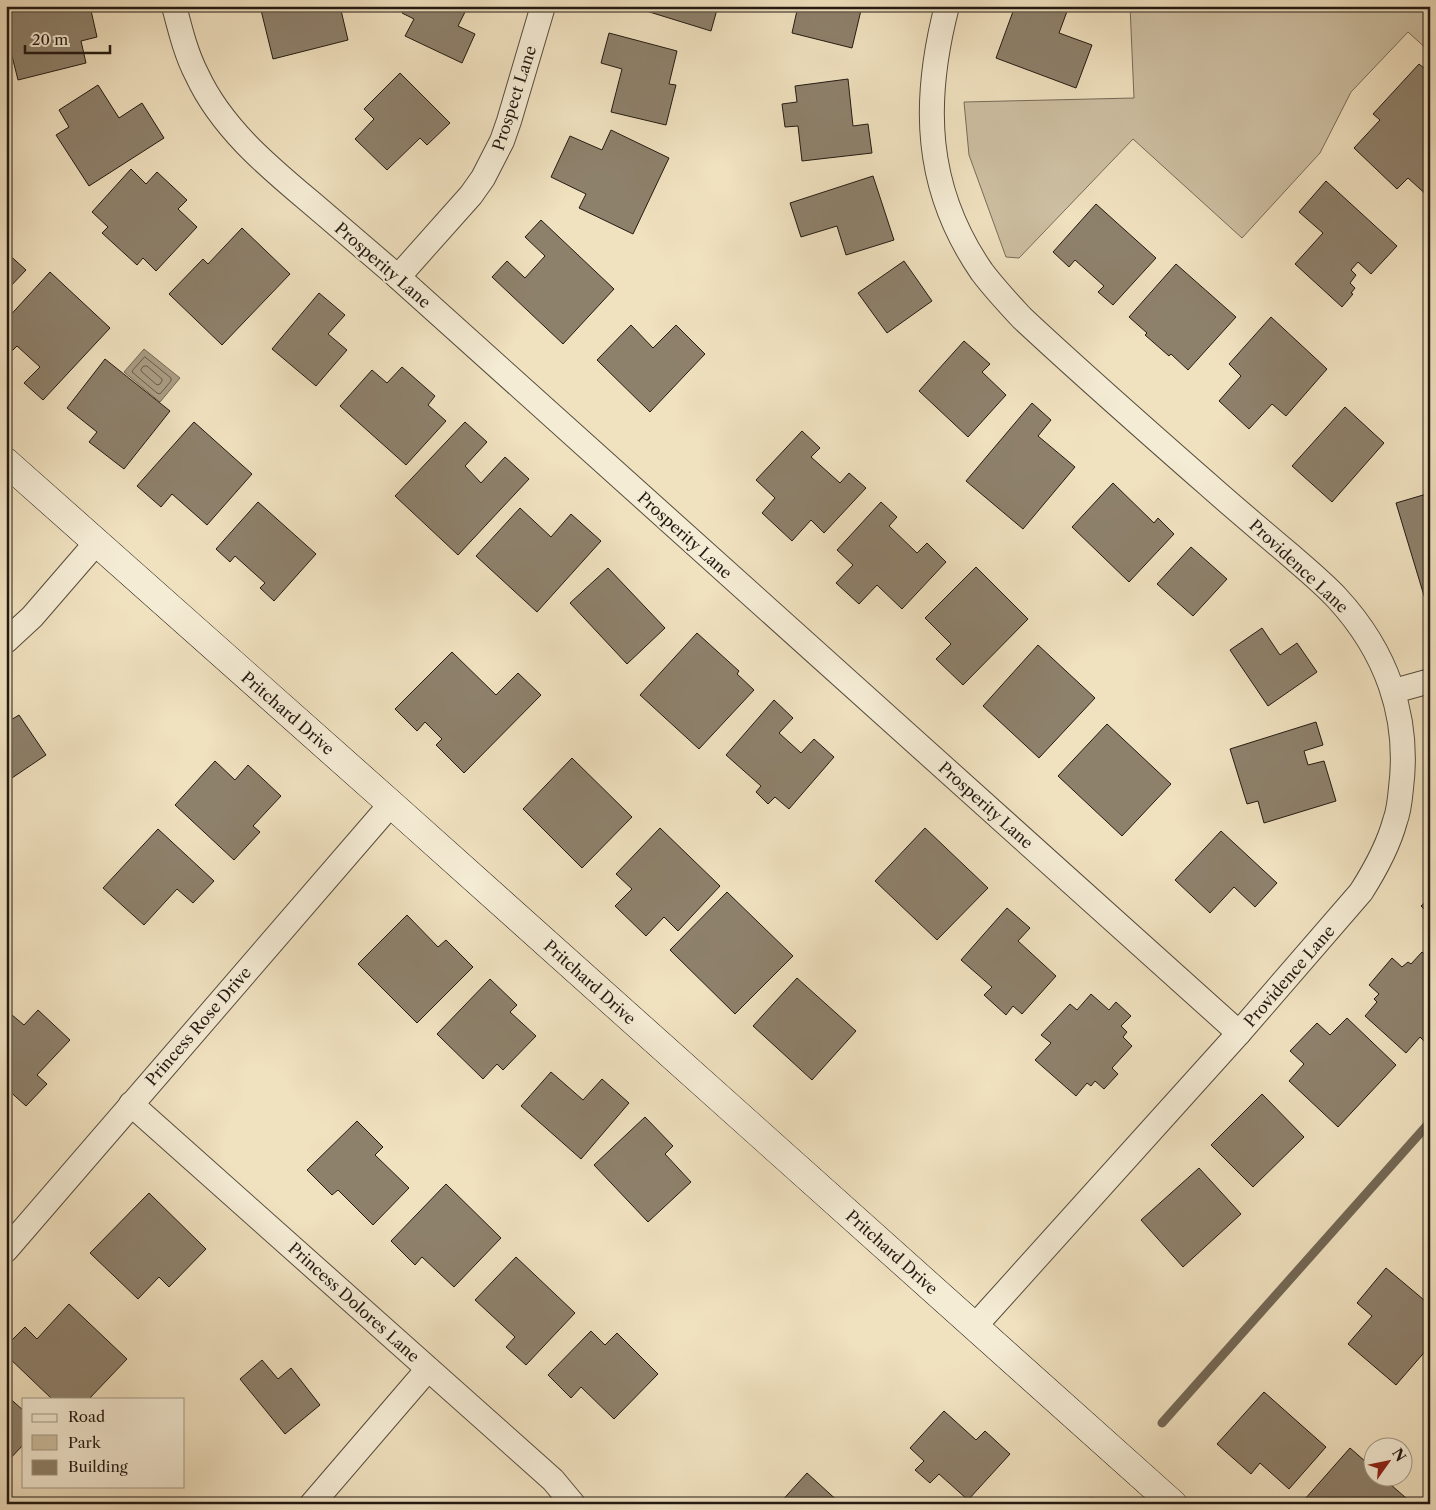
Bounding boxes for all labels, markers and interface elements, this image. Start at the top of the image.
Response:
scale bar [25,22,110,54]
text: 20 m [32,30,68,49]
street label: Prospect Lane [488,43,540,153]
street label: Prosperity Lane [331,218,435,312]
street label: Prosperity Lane [634,487,737,583]
street label: Providence Lane [1245,515,1353,617]
street label: Pritchard Drive [237,667,339,759]
street label: Prosperity Lane [935,757,1038,853]
street label: Providence Lane [1239,921,1339,1031]
street label: Pritchard Drive [540,935,640,1029]
street label: Princess Rose Drive [141,962,255,1090]
street label: Pritchard Drive [842,1205,942,1299]
street label: Princess Dolores Lane [284,1238,424,1366]
legend [22,1398,185,1488]
text: Road [68,1407,105,1426]
text: Park [68,1433,102,1452]
north arrow [1364,1438,1414,1488]
text: N [1388,1445,1410,1465]
text: Building [68,1457,128,1476]

